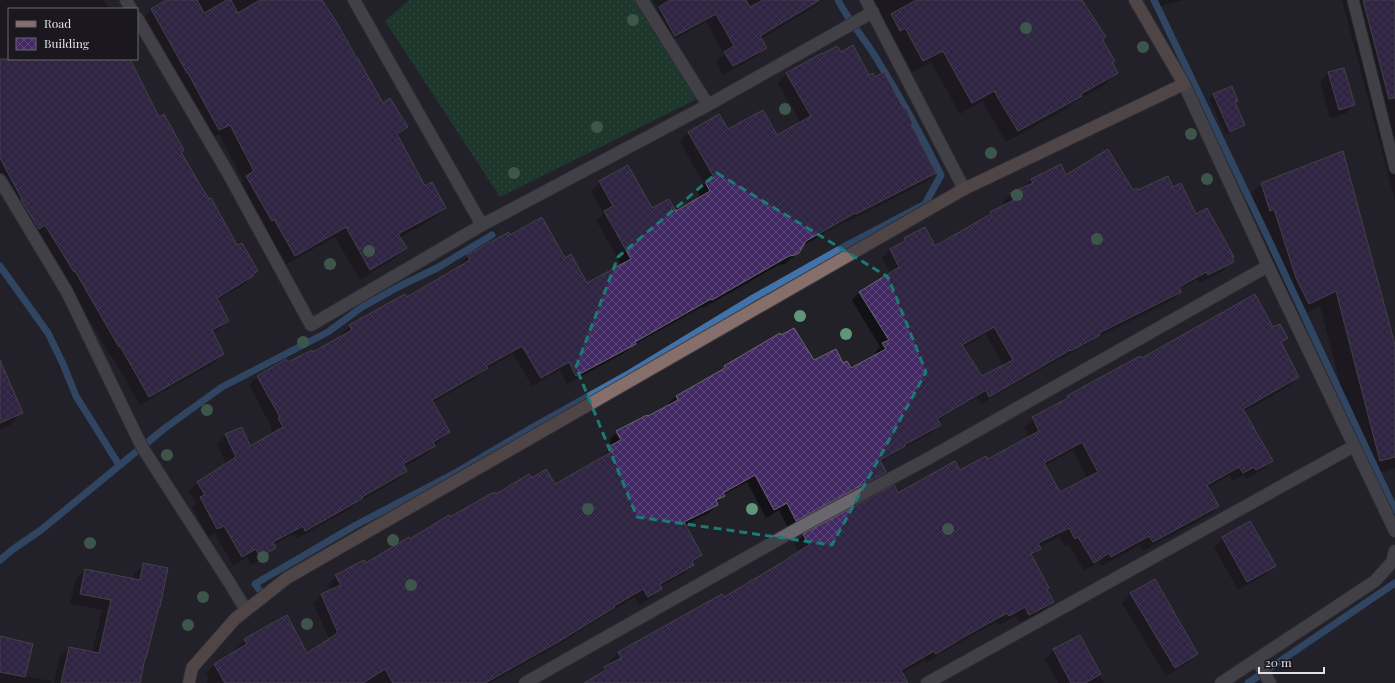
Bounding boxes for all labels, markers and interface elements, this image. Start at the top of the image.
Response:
legend [8,8,138,60]
text: Road [44,15,71,31]
text: Building [44,35,90,51]
scale bar [1259,649,1324,675]
text: 20 m [1265,654,1292,670]

